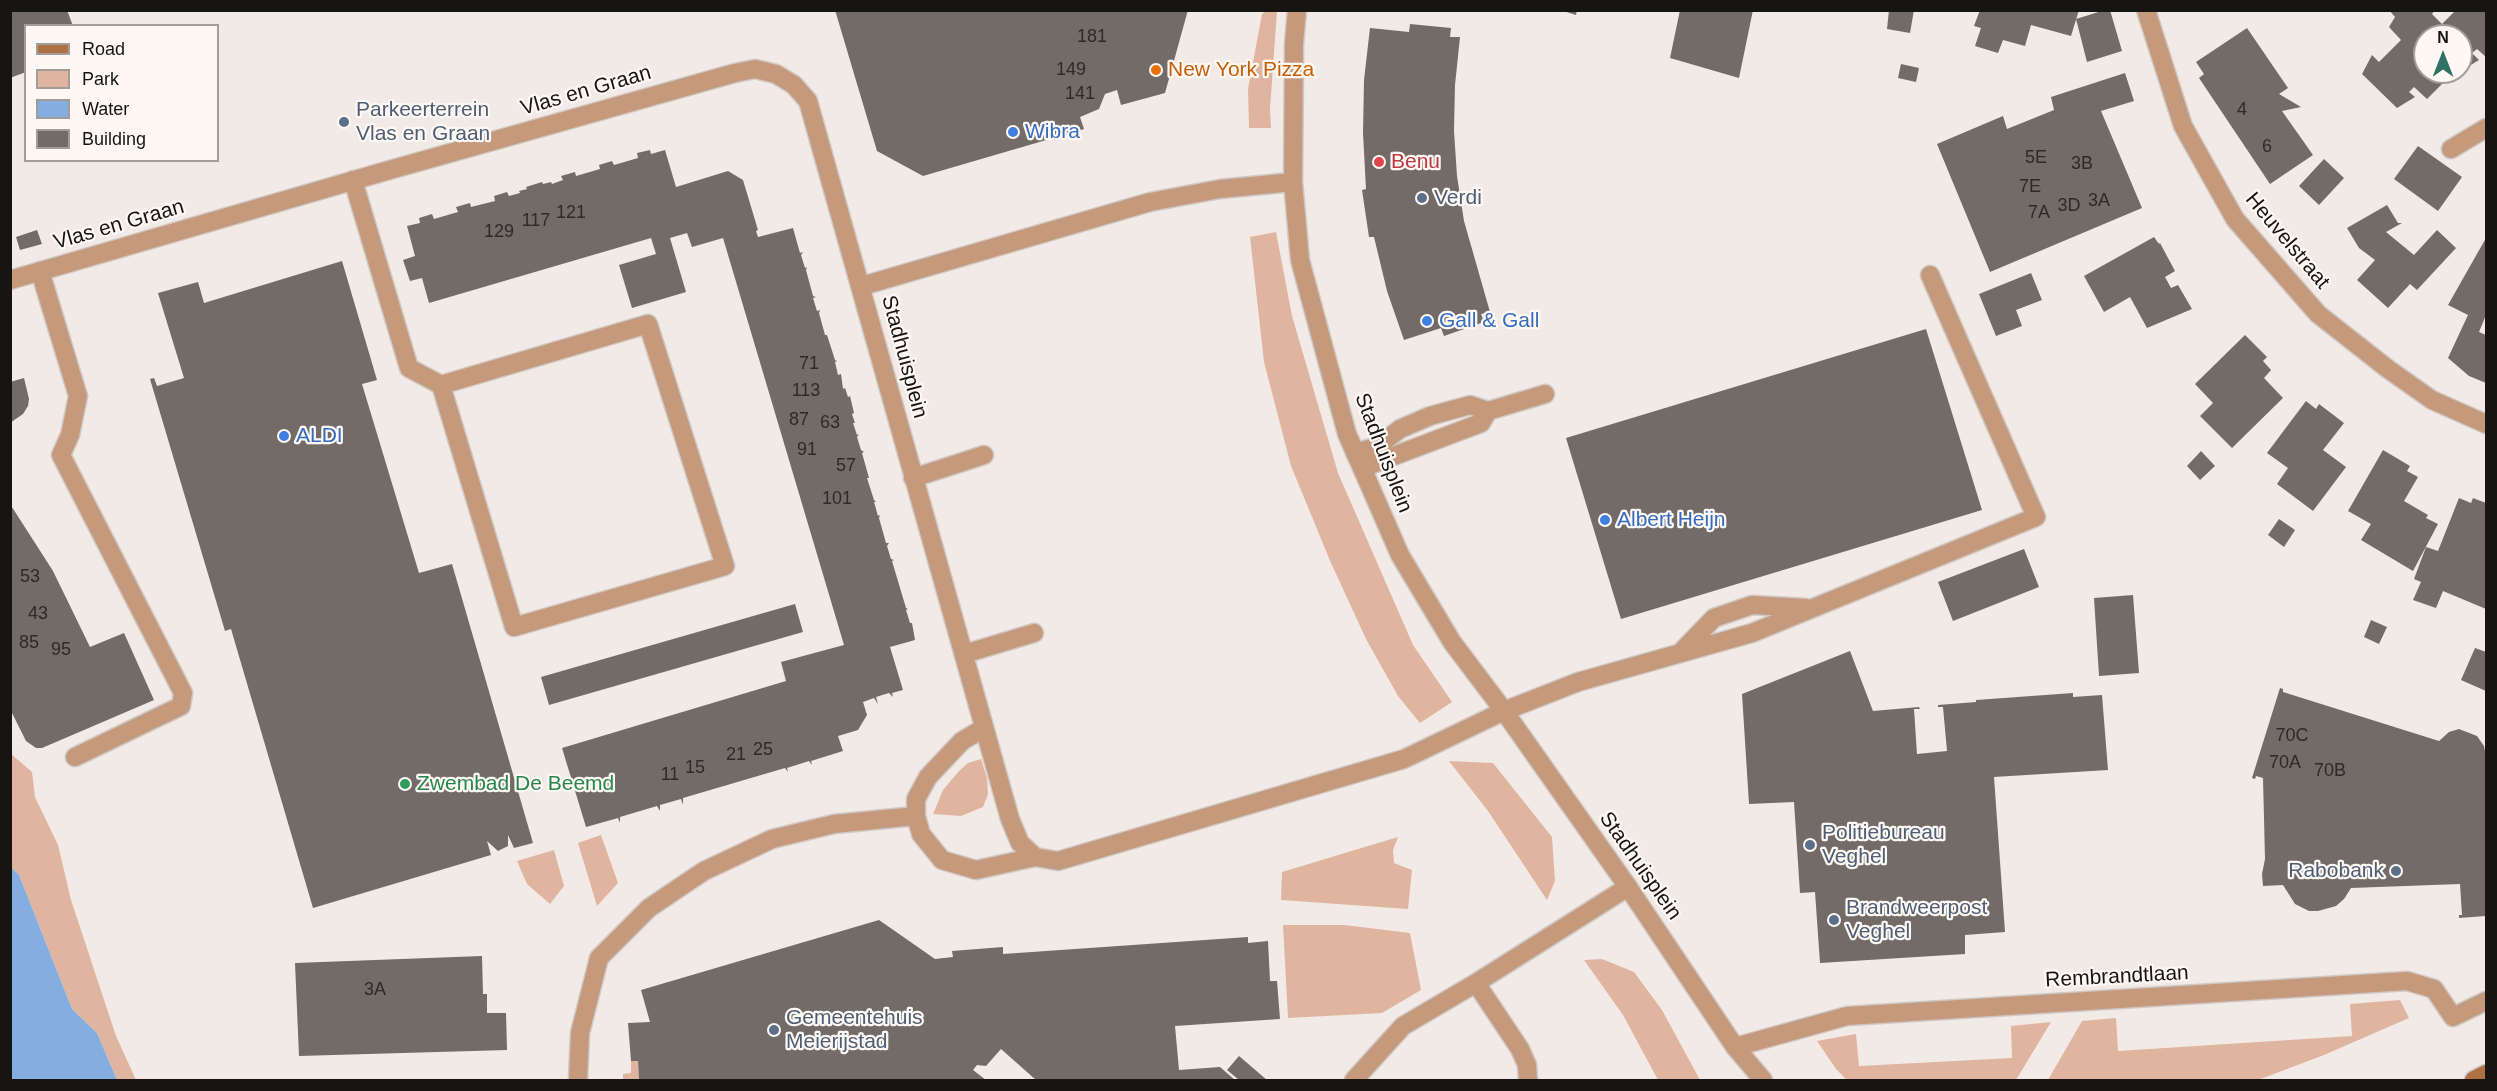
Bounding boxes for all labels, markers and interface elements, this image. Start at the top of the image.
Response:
legend [24,24,219,162]
north arrow [2413,24,2473,84]
house number: 181 [1077,26,1107,48]
text: N [2437,29,2449,46]
text: Road [82,39,125,59]
place label: New York Pizza [1168,57,1314,83]
house number: 149 [1056,59,1086,81]
street label: Vlas en Graan [518,60,654,122]
marker: New York Pizza [1149,63,1163,77]
text: Park [82,69,119,89]
house number: 141 [1065,83,1095,105]
place label: Parkeerterrein Vlas en Graan [356,97,490,147]
text: Water [82,99,129,119]
house number: 4 [2237,99,2247,121]
marker: Parkeerterrein Vlas en Graan [337,115,351,129]
place label: Wibra [1025,119,1080,145]
marker: Wibra [1006,125,1020,139]
text: Building [82,129,146,149]
house number: 6 [2262,136,2272,158]
house number: 5E [2025,147,2047,169]
place label: Benu [1391,149,1440,175]
house number: 3B [2071,153,2093,175]
marker: Benu [1372,155,1386,169]
house number: 7E [2019,176,2041,198]
place label: Verdi [1434,185,1482,211]
street label: Heuvelstraat [2239,188,2335,294]
house number: 3A [2088,190,2110,212]
marker: Verdi [1415,191,1429,205]
street label: Vlas en Graan [51,194,187,256]
house number: 3D [2057,195,2081,217]
house number: 121 [556,202,586,224]
house number: 7A [2028,202,2050,224]
house number: 117 [522,210,550,232]
house number: 129 [484,221,514,243]
street label: Stadhuisplein [876,293,932,421]
place label: Gall & Gall [1439,308,1539,334]
marker: Gall & Gall [1420,314,1434,328]
house number: 71 [799,353,819,375]
house number: 113 [792,380,820,402]
street label: Stadhuisplein [1349,390,1417,516]
house number: 87 [789,409,809,431]
house number: 63 [820,412,840,434]
place label: ALDI [296,423,343,449]
marker: ALDI [277,429,291,443]
house number: 91 [797,439,817,461]
house number: 57 [836,455,856,477]
house number: 101 [822,488,852,510]
place label: Albert Heijn [1617,507,1726,533]
marker: Albert Heijn [1598,513,1612,527]
house number: 53 [20,566,40,588]
house number: 43 [28,603,48,625]
house number: 85 [19,632,39,654]
house number: 95 [51,639,71,661]
house number: 70C [2275,725,2309,747]
house number: 25 [753,739,773,761]
house number: 21 [726,744,746,766]
house number: 70A [2269,752,2301,774]
house number: 15 [685,757,705,779]
house number: 70B [2314,760,2346,782]
house number: 11 [661,764,679,786]
place label: Zwembad De Beemd [417,771,614,797]
marker: Zwembad De Beemd [398,777,412,791]
street label: Stadhuisplein [1594,807,1686,925]
place label: Politiebureau Veghel [1822,820,1945,870]
marker: Politiebureau Veghel [1803,838,1817,852]
place label: Rabobank [2288,858,2384,884]
marker: Rabobank [2389,864,2403,878]
place label: Brandweerpost Veghel [1846,895,1987,945]
marker: Brandweerpost Veghel [1827,913,1841,927]
street label: Rembrandtlaan [2045,961,2189,993]
house number: 3A [364,979,386,1001]
place label: Gemeentehuis Meierijstad [786,1005,923,1055]
marker: Gemeentehuis Meierijstad [767,1023,781,1037]

